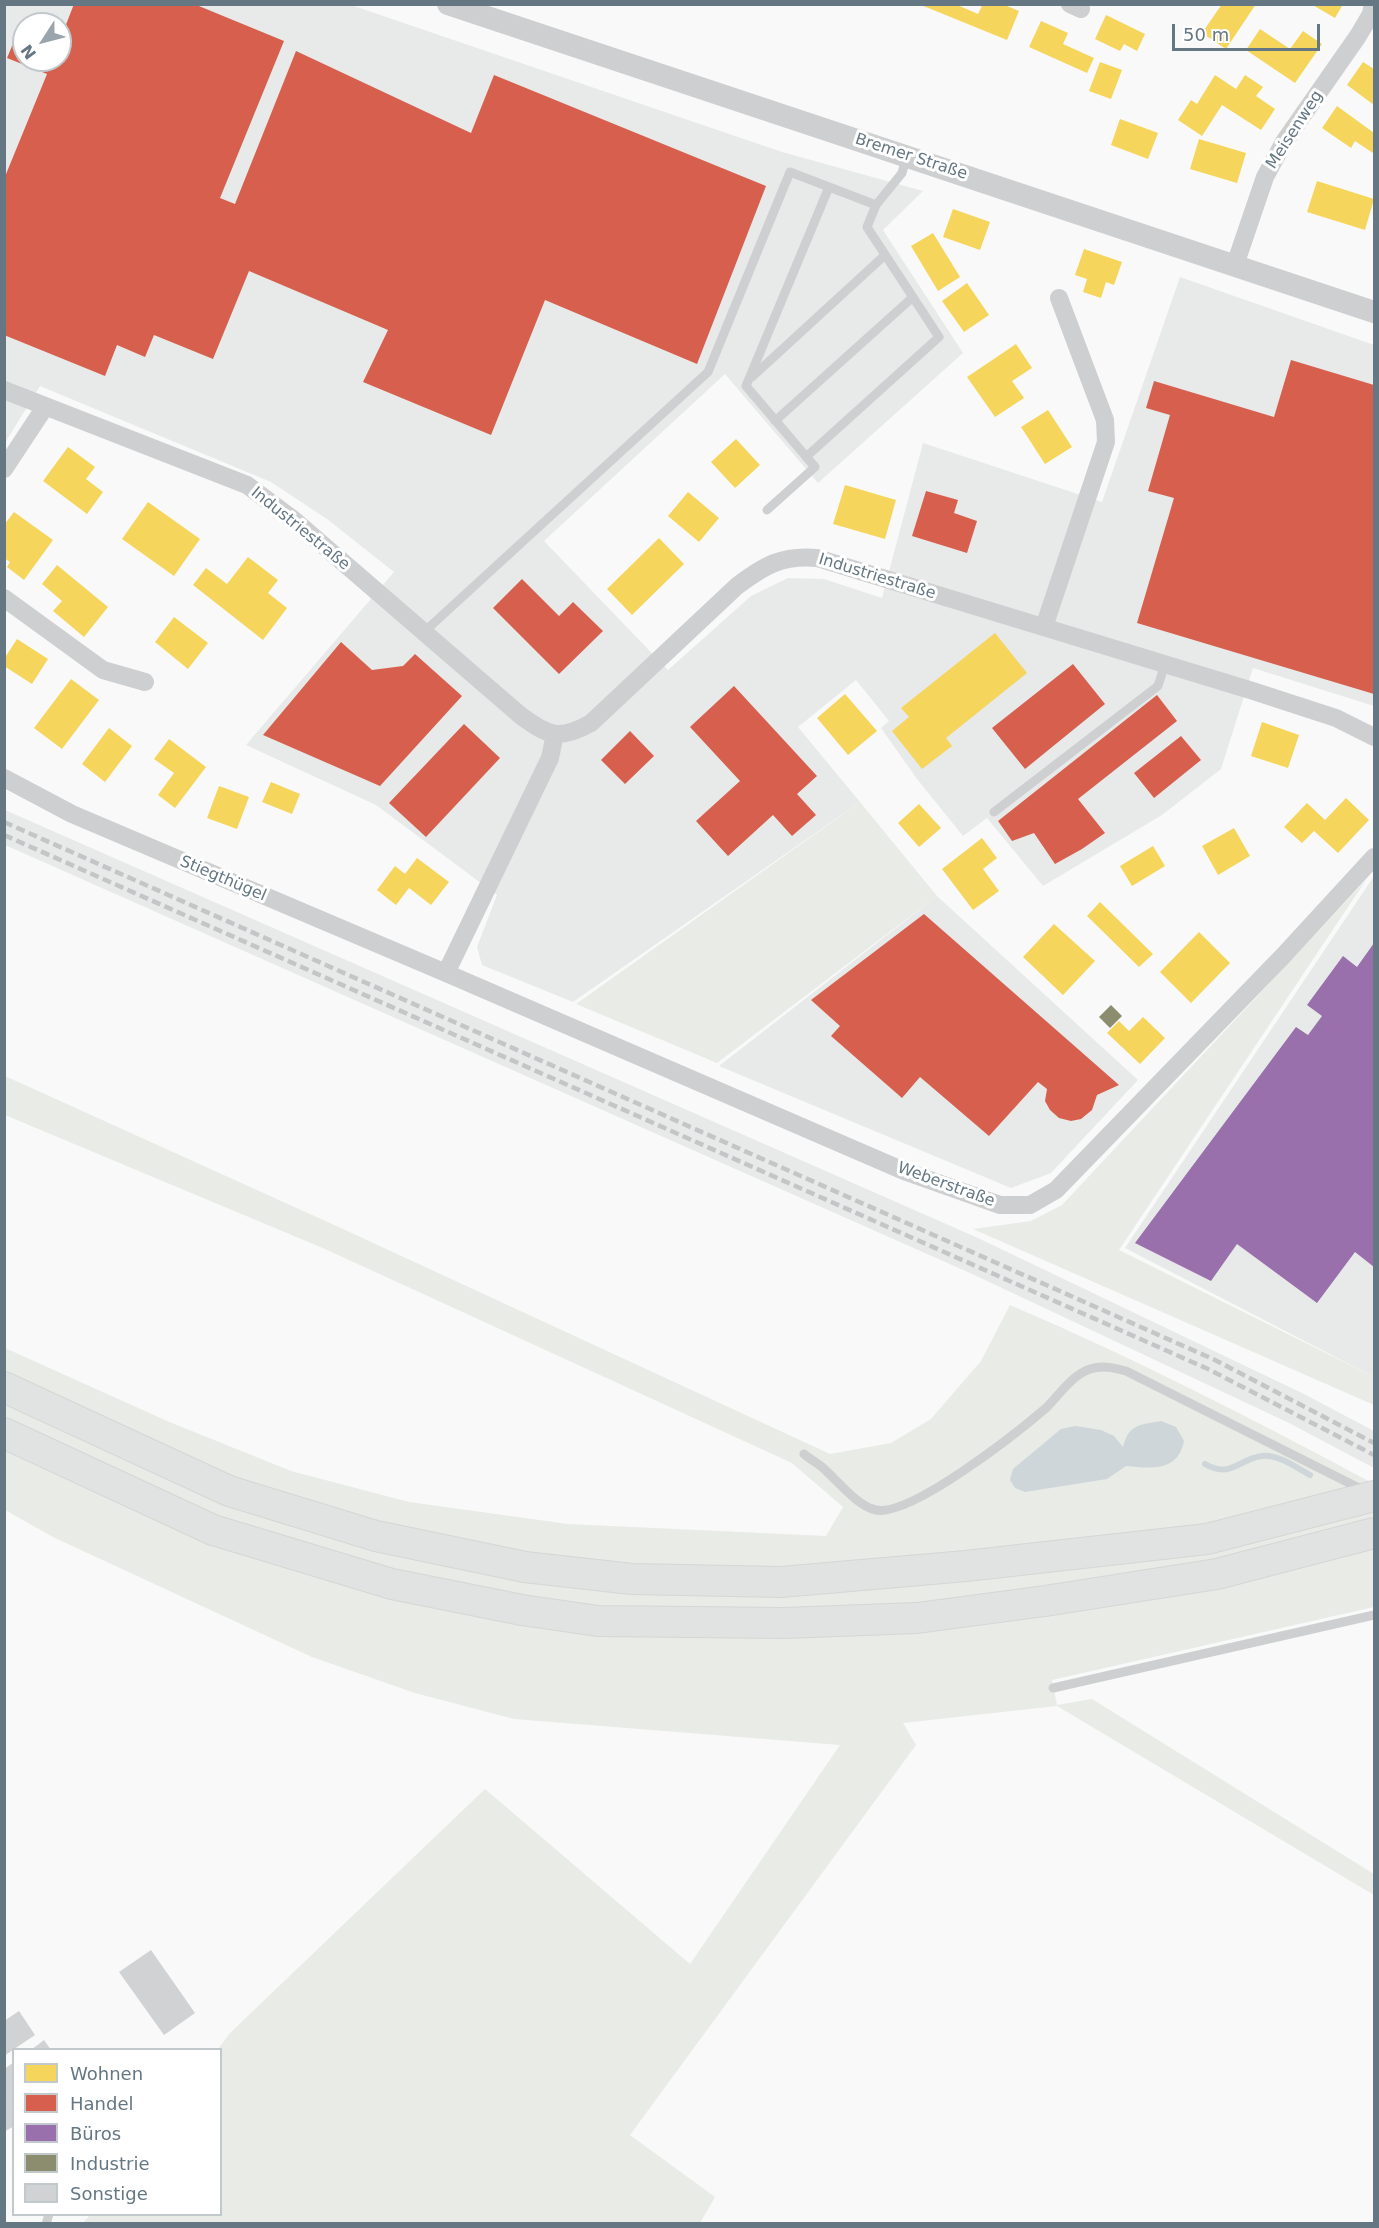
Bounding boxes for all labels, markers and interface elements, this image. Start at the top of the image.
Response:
north arrow [12,12,72,72]
scale bar [1175,12,1324,50]
text: 50 m [1183,24,1229,45]
text: N [17,41,40,63]
street label: Meisenweg [1263,87,1327,173]
street label: Bremer Straße [852,130,970,184]
street label: Industriestraße [247,483,353,575]
street label: Industriestraße [816,550,938,604]
street label: Stiegthügel [177,852,269,906]
street label: Weberstraße [895,1158,997,1212]
legend [12,2048,222,2216]
text: Wohnen [70,2063,143,2084]
text: Handel [70,2093,133,2114]
text: Büros [70,2123,121,2144]
text: Industrie [70,2153,149,2174]
text: Sonstige [70,2183,148,2204]

